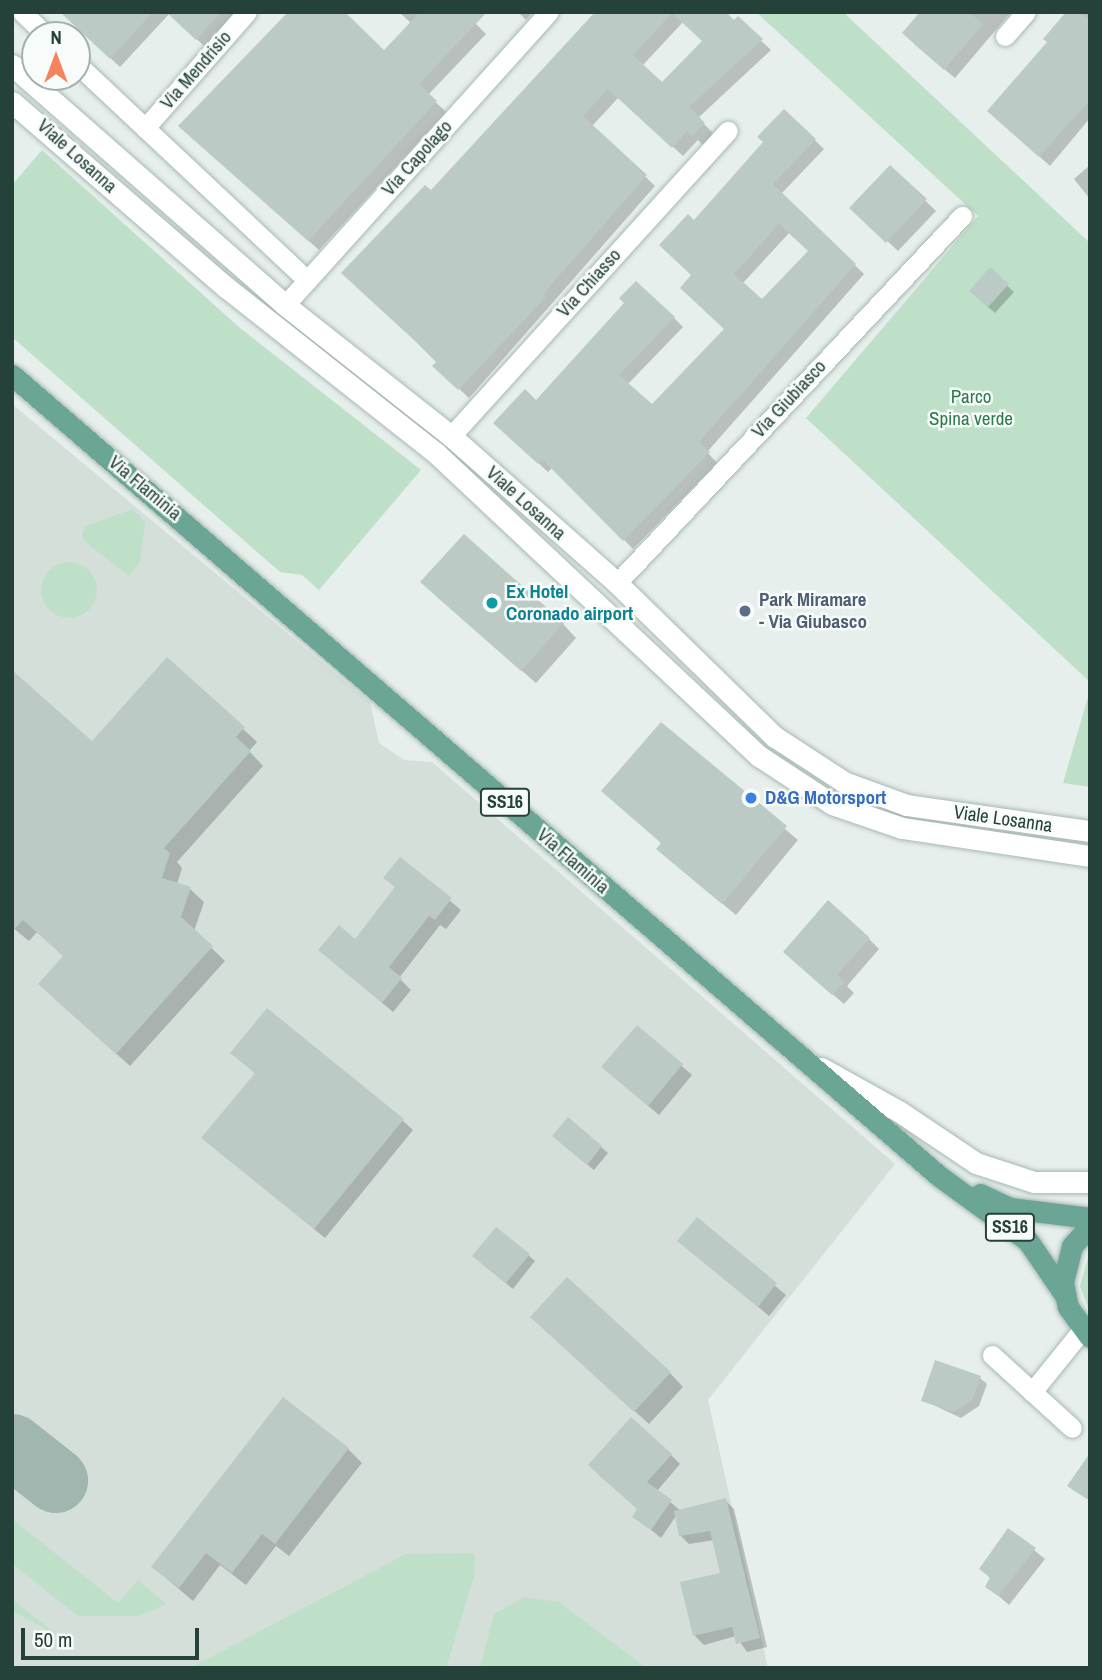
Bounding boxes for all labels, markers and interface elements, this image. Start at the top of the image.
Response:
north arrow [21,21,91,91]
text: N [50,24,62,50]
street label: Via Mendrisio [156,26,236,114]
street label: Viale Losanna [32,114,122,198]
street label: Via Capolago [377,115,457,201]
street label: Via Chiasso [552,244,626,322]
street label: Via Giubiasco [747,355,831,443]
park label: Parco Spina verde [929,386,1013,430]
street label: Via Flaminia [104,451,186,525]
street label: Viale Losanna [481,461,571,545]
place label: Ex Hotel Coronado airport [506,581,633,625]
place label: Park Miramare - Via Giubasco [759,589,867,633]
marker: Ex Hotel Coronado airport [484,595,500,611]
marker: Park Miramare - Via Giubasco [737,603,753,619]
place label: D&G Motorsport [765,787,886,809]
road number: SS16 [479,788,531,816]
marker: D&G Motorsport [743,790,759,806]
street label: Viale Losanna [952,801,1054,837]
street label: Via Flaminia [532,824,614,898]
road number: SS16 [984,1212,1036,1242]
scale bar [24,1614,203,1658]
text: 50 m [34,1625,72,1654]

